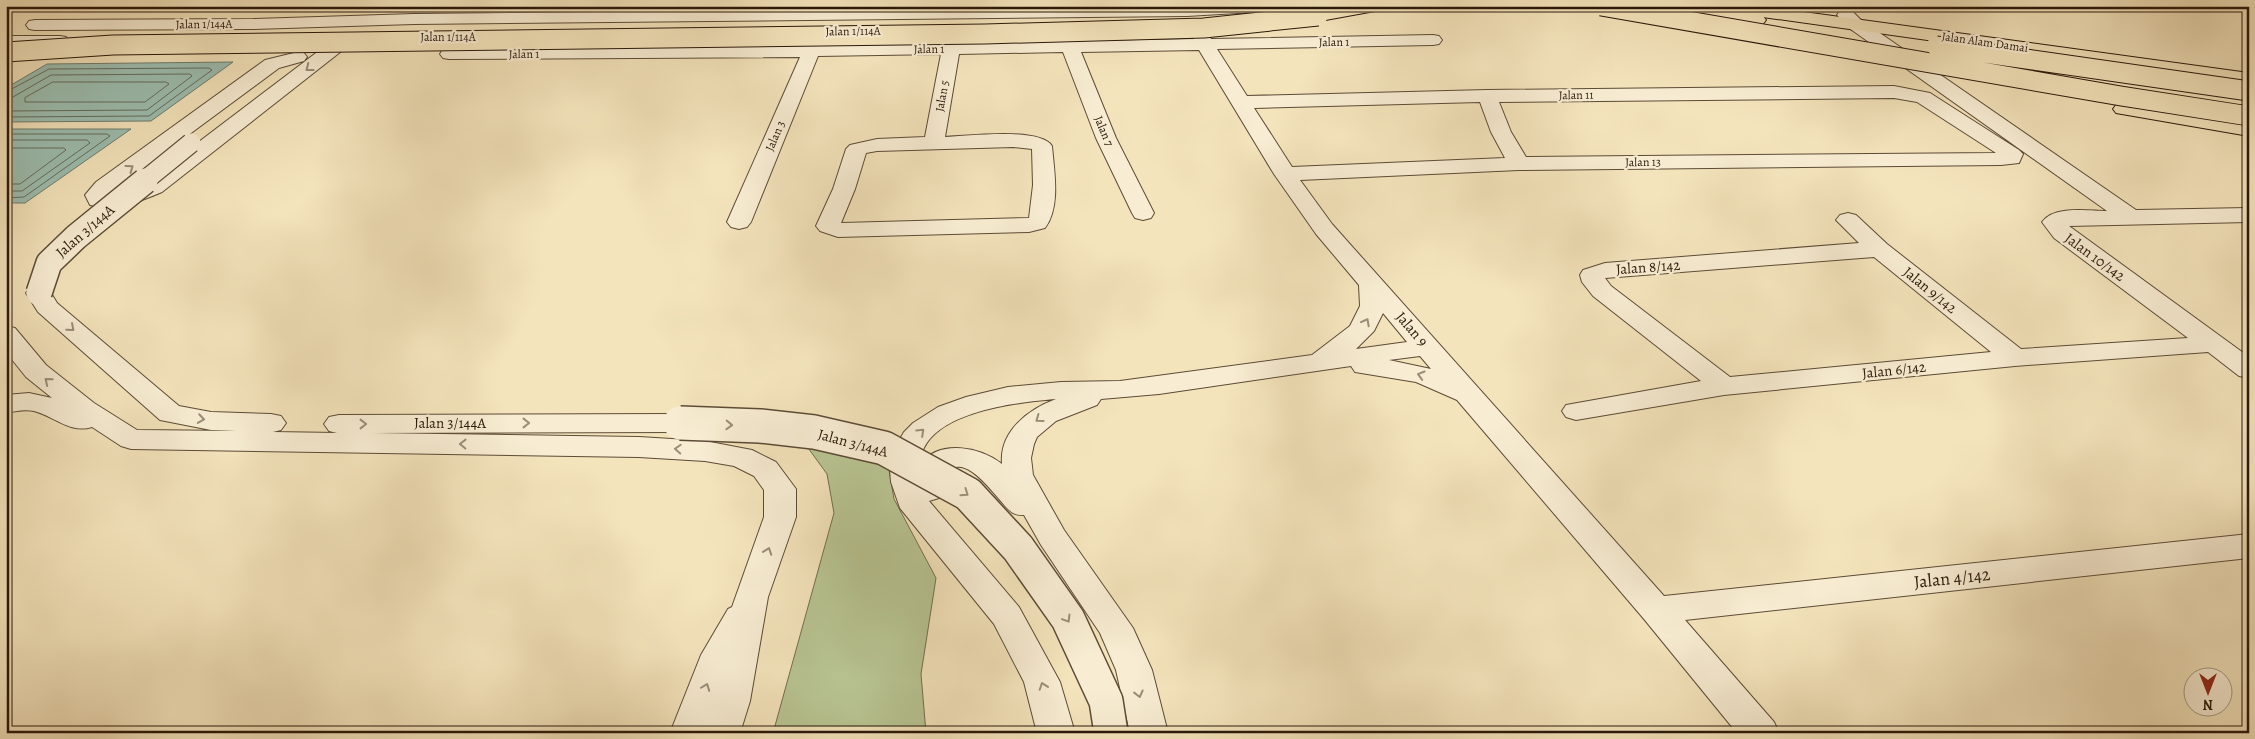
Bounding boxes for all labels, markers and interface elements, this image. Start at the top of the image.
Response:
street label: Jalan 1/144A [176,15,233,32]
street label: Jalan 1/114A [825,23,882,39]
street label: Jalan Alam Damai [1941,28,2029,56]
street label: Jalan 1/114A [420,29,477,45]
street label: Jalan 1 [1318,34,1350,50]
street label: Jalan 1 [913,41,945,57]
street label: Jalan 1 [508,46,540,62]
one-way arrow [306,62,315,70]
street label: Jalan 5 [931,79,953,113]
street label: Jalan 11 [1558,87,1594,103]
street label: Jalan 7 [1090,113,1118,150]
street label: Jalan 3 [761,118,789,154]
street label: Jalan 13 [1625,154,1661,170]
one-way arrow [124,165,134,174]
street label: Jalan 3/144A [51,200,119,262]
street label: Jalan 10/142 [2061,228,2129,286]
street label: Jalan 8/142 [1615,255,1681,279]
street label: Jalan 9/142 [1899,262,1961,318]
street label: Jalan 9 [1391,307,1433,351]
one-way arrow [1360,318,1370,327]
one-way arrow [65,323,74,331]
street label: Jalan 6/142 [1861,357,1927,383]
one-way arrow [1417,370,1426,380]
one-way arrow [45,378,54,386]
street label: Jalan 3/144A [414,413,486,433]
one-way arrow [1035,413,1045,422]
one-way arrow [197,414,205,424]
one-way arrow [522,418,530,428]
one-way arrow [360,419,368,429]
one-way arrow [726,420,733,430]
street label: Jalan 3/144A [816,424,891,462]
one-way arrow [916,429,925,438]
one-way arrow [459,438,467,449]
one-way arrow [674,443,682,454]
one-way arrow [959,487,969,496]
one-way arrow [762,547,772,556]
street label: Jalan 4/142 [1913,562,1992,594]
one-way arrow [1060,613,1070,622]
north arrow [2182,666,2232,716]
one-way arrow [1039,682,1049,691]
one-way arrow [700,683,710,692]
one-way arrow [1134,689,1144,697]
text: N [2203,695,2213,714]

